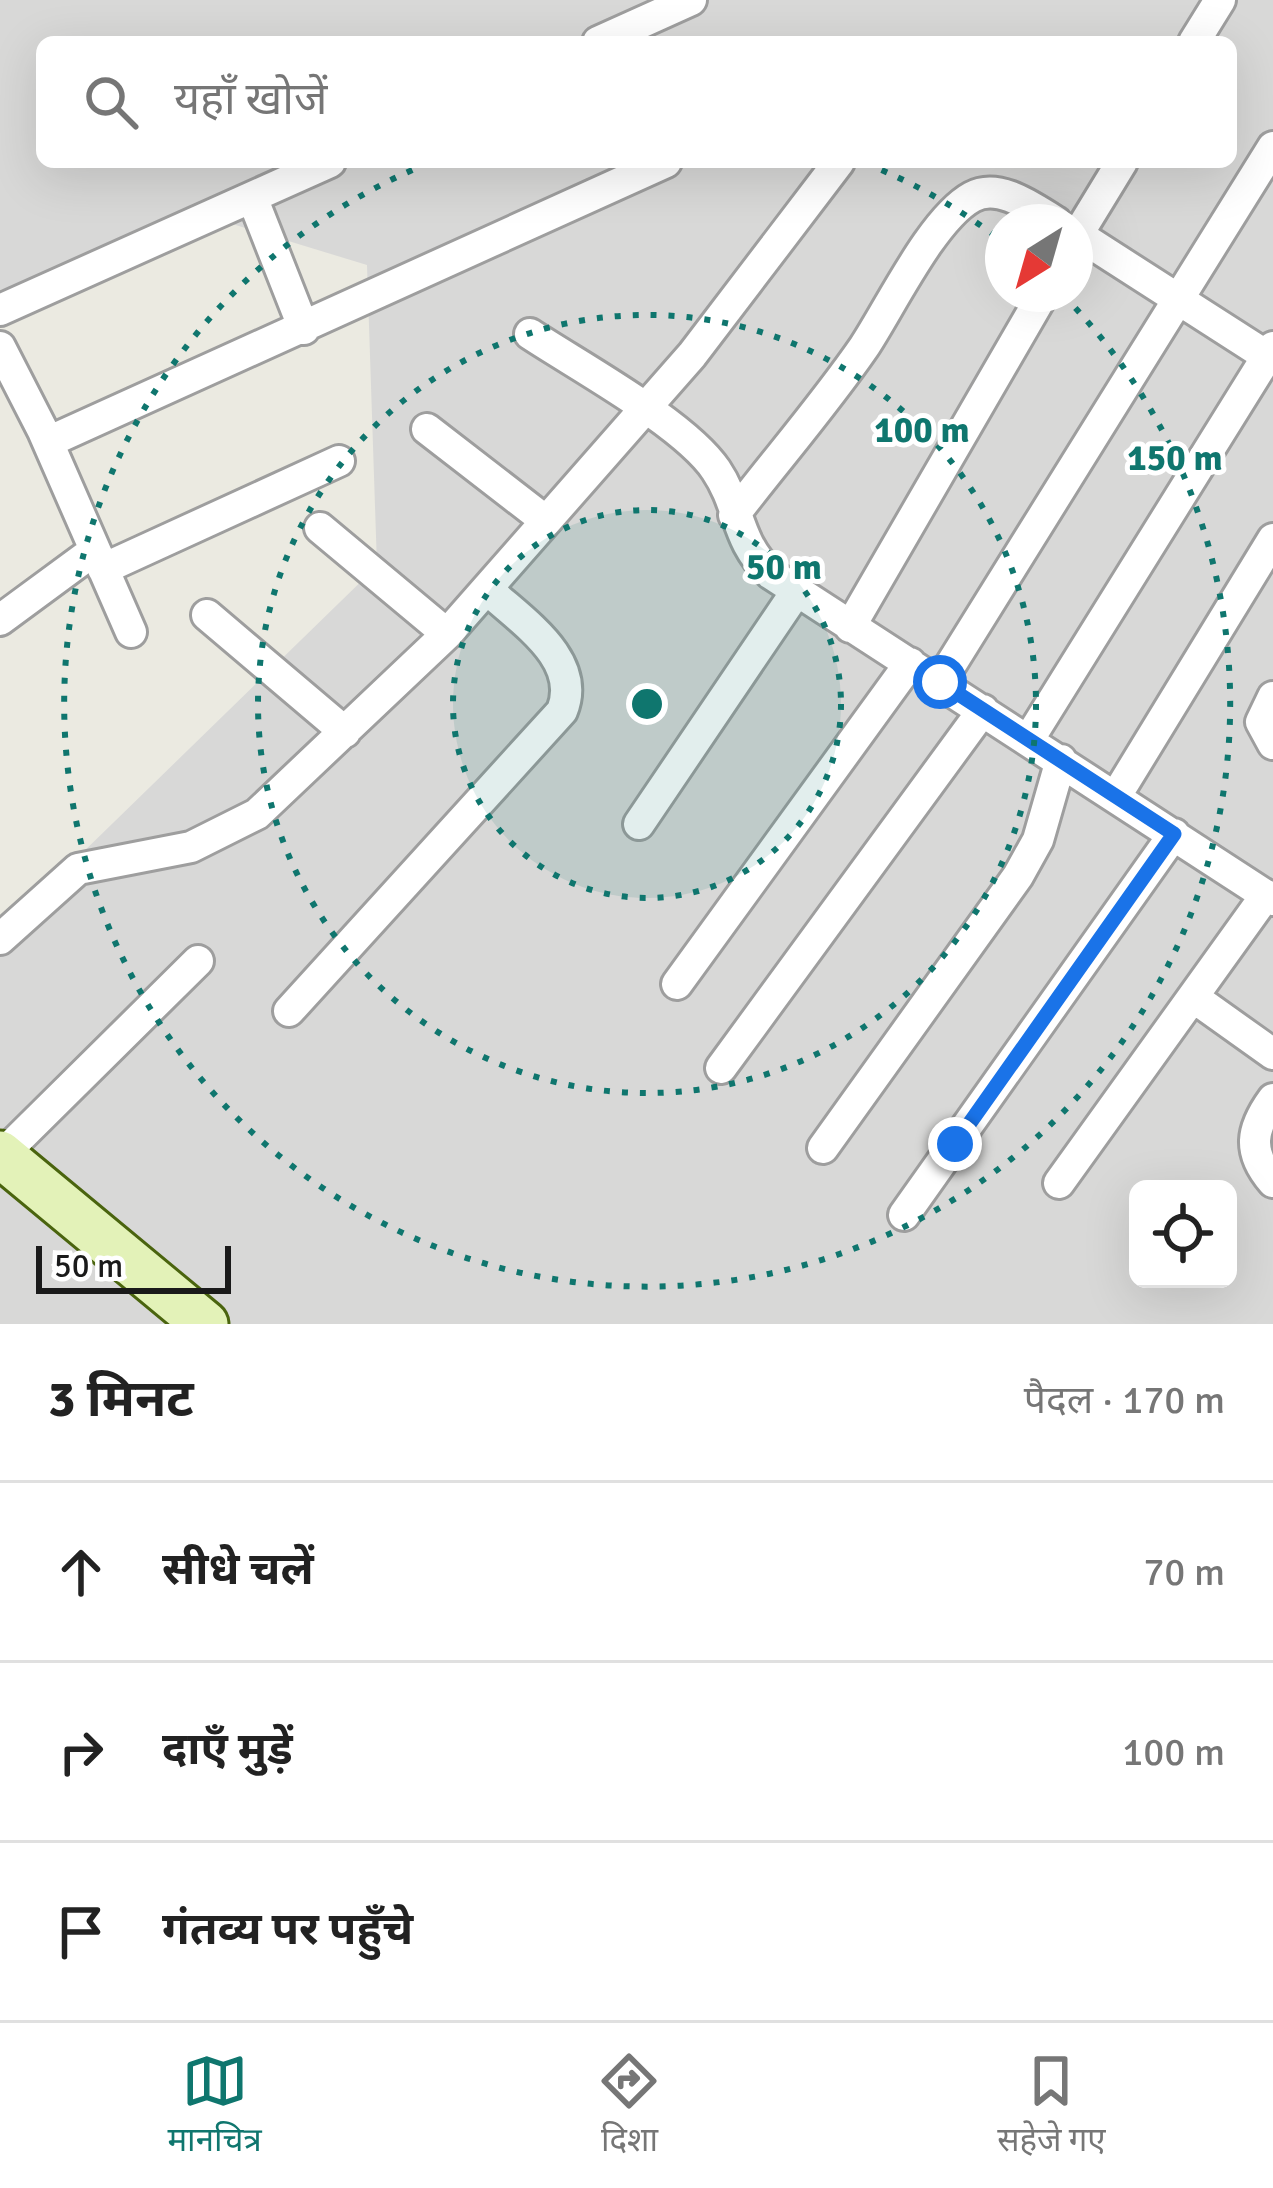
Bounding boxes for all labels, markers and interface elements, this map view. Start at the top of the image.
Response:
search box [36,36,1237,168]
icon: search [78,69,144,135]
text: यहाँ खोजें [174,72,327,127]
north arrow [985,204,1093,312]
text: 100 m [874,408,970,453]
text: 150 m [1127,436,1223,481]
text: 50 m [746,545,822,590]
route start [913,655,967,709]
centre of rings [626,683,668,725]
route end [928,1117,982,1171]
map controls [1129,1180,1237,1288]
button: locate [1129,1180,1237,1288]
scale bar [36,1240,231,1293]
text: 50 m [54,1246,123,1287]
text: 3 मिनट [48,1368,194,1431]
text: पैदल · 170 m [1024,1376,1225,1424]
icon: ahead [48,1539,114,1605]
text: सीधे चलें [162,1542,314,1597]
text: 70 m [1143,1548,1225,1596]
icon: right [48,1719,114,1785]
text: दाएँ मुड़ें [162,1722,293,1777]
text: 100 m [1122,1728,1225,1776]
icon: arrive [48,1899,114,1965]
text: गंतव्य पर पहुँचे [162,1902,413,1957]
tab: मानचित्र [167,2048,262,2164]
tab: दिशा [596,2048,662,2164]
tab: सहेजे गए [997,2048,1106,2164]

